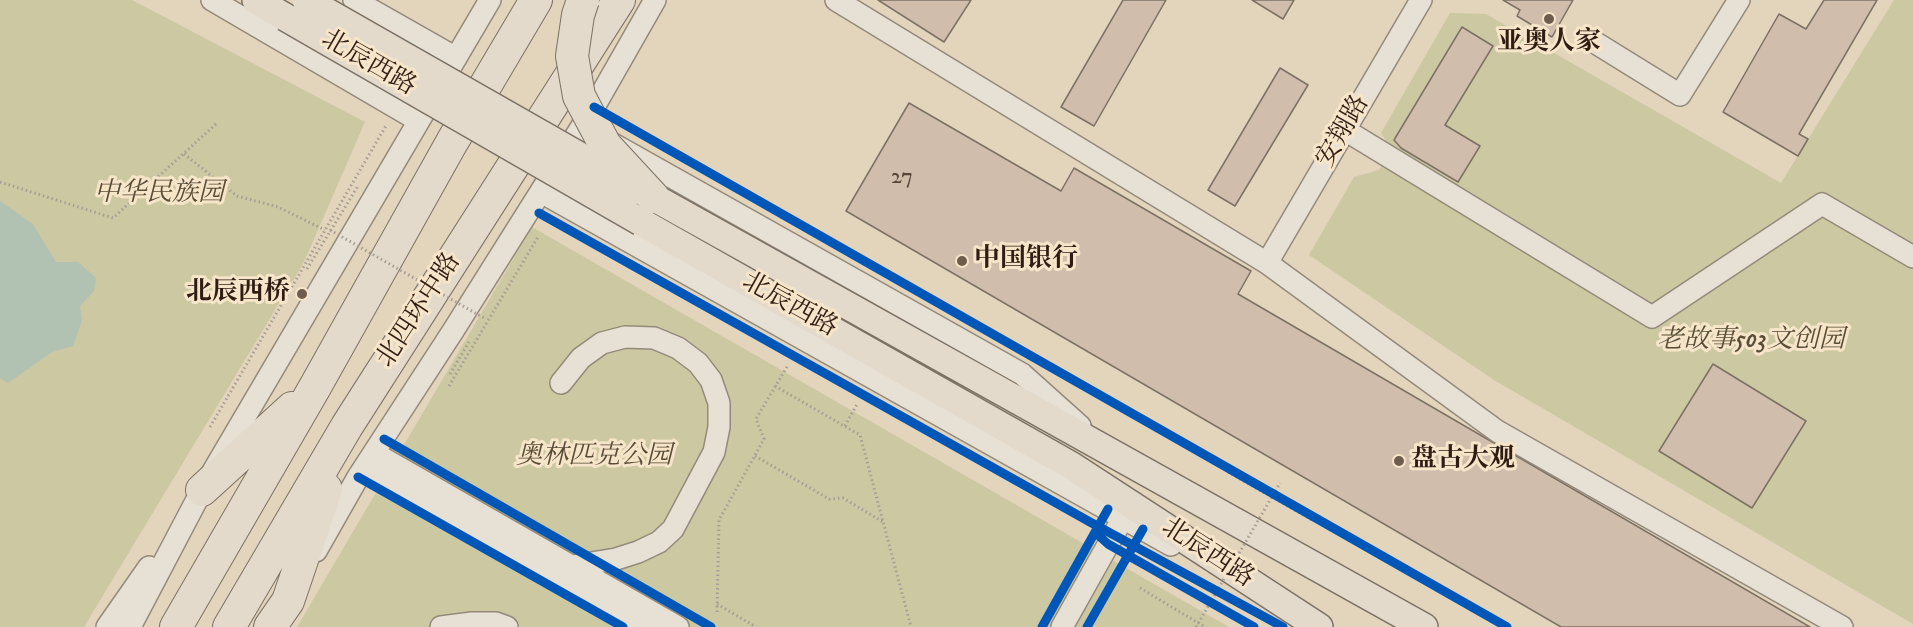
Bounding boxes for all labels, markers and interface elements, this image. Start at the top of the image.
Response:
marker: 亚奥人家 [1542,12,1556,26]
street label: 北辰西路 [315,24,421,104]
place label: 亚奥人家 [1497,28,1601,60]
street label: 安翔路 [1311,90,1377,174]
house number: 27 [891,165,913,191]
park label: 中华民族园 [94,179,224,211]
place label: 中国银行 [974,245,1078,277]
street label: 北四环中路 [372,248,468,374]
marker: 中国银行 [955,254,969,268]
street label: 北辰西路 [736,267,842,345]
place label: 北辰西桥 [186,278,290,310]
marker: 北辰西桥 [295,287,309,301]
park label: 老故事503文创园 [1657,326,1845,358]
park label: 奥林匹克公园 [516,442,672,474]
place label: 盘古大观 [1411,445,1515,477]
marker: 盘古大观 [1392,454,1406,468]
street label: 北辰西路 [1155,513,1259,595]

